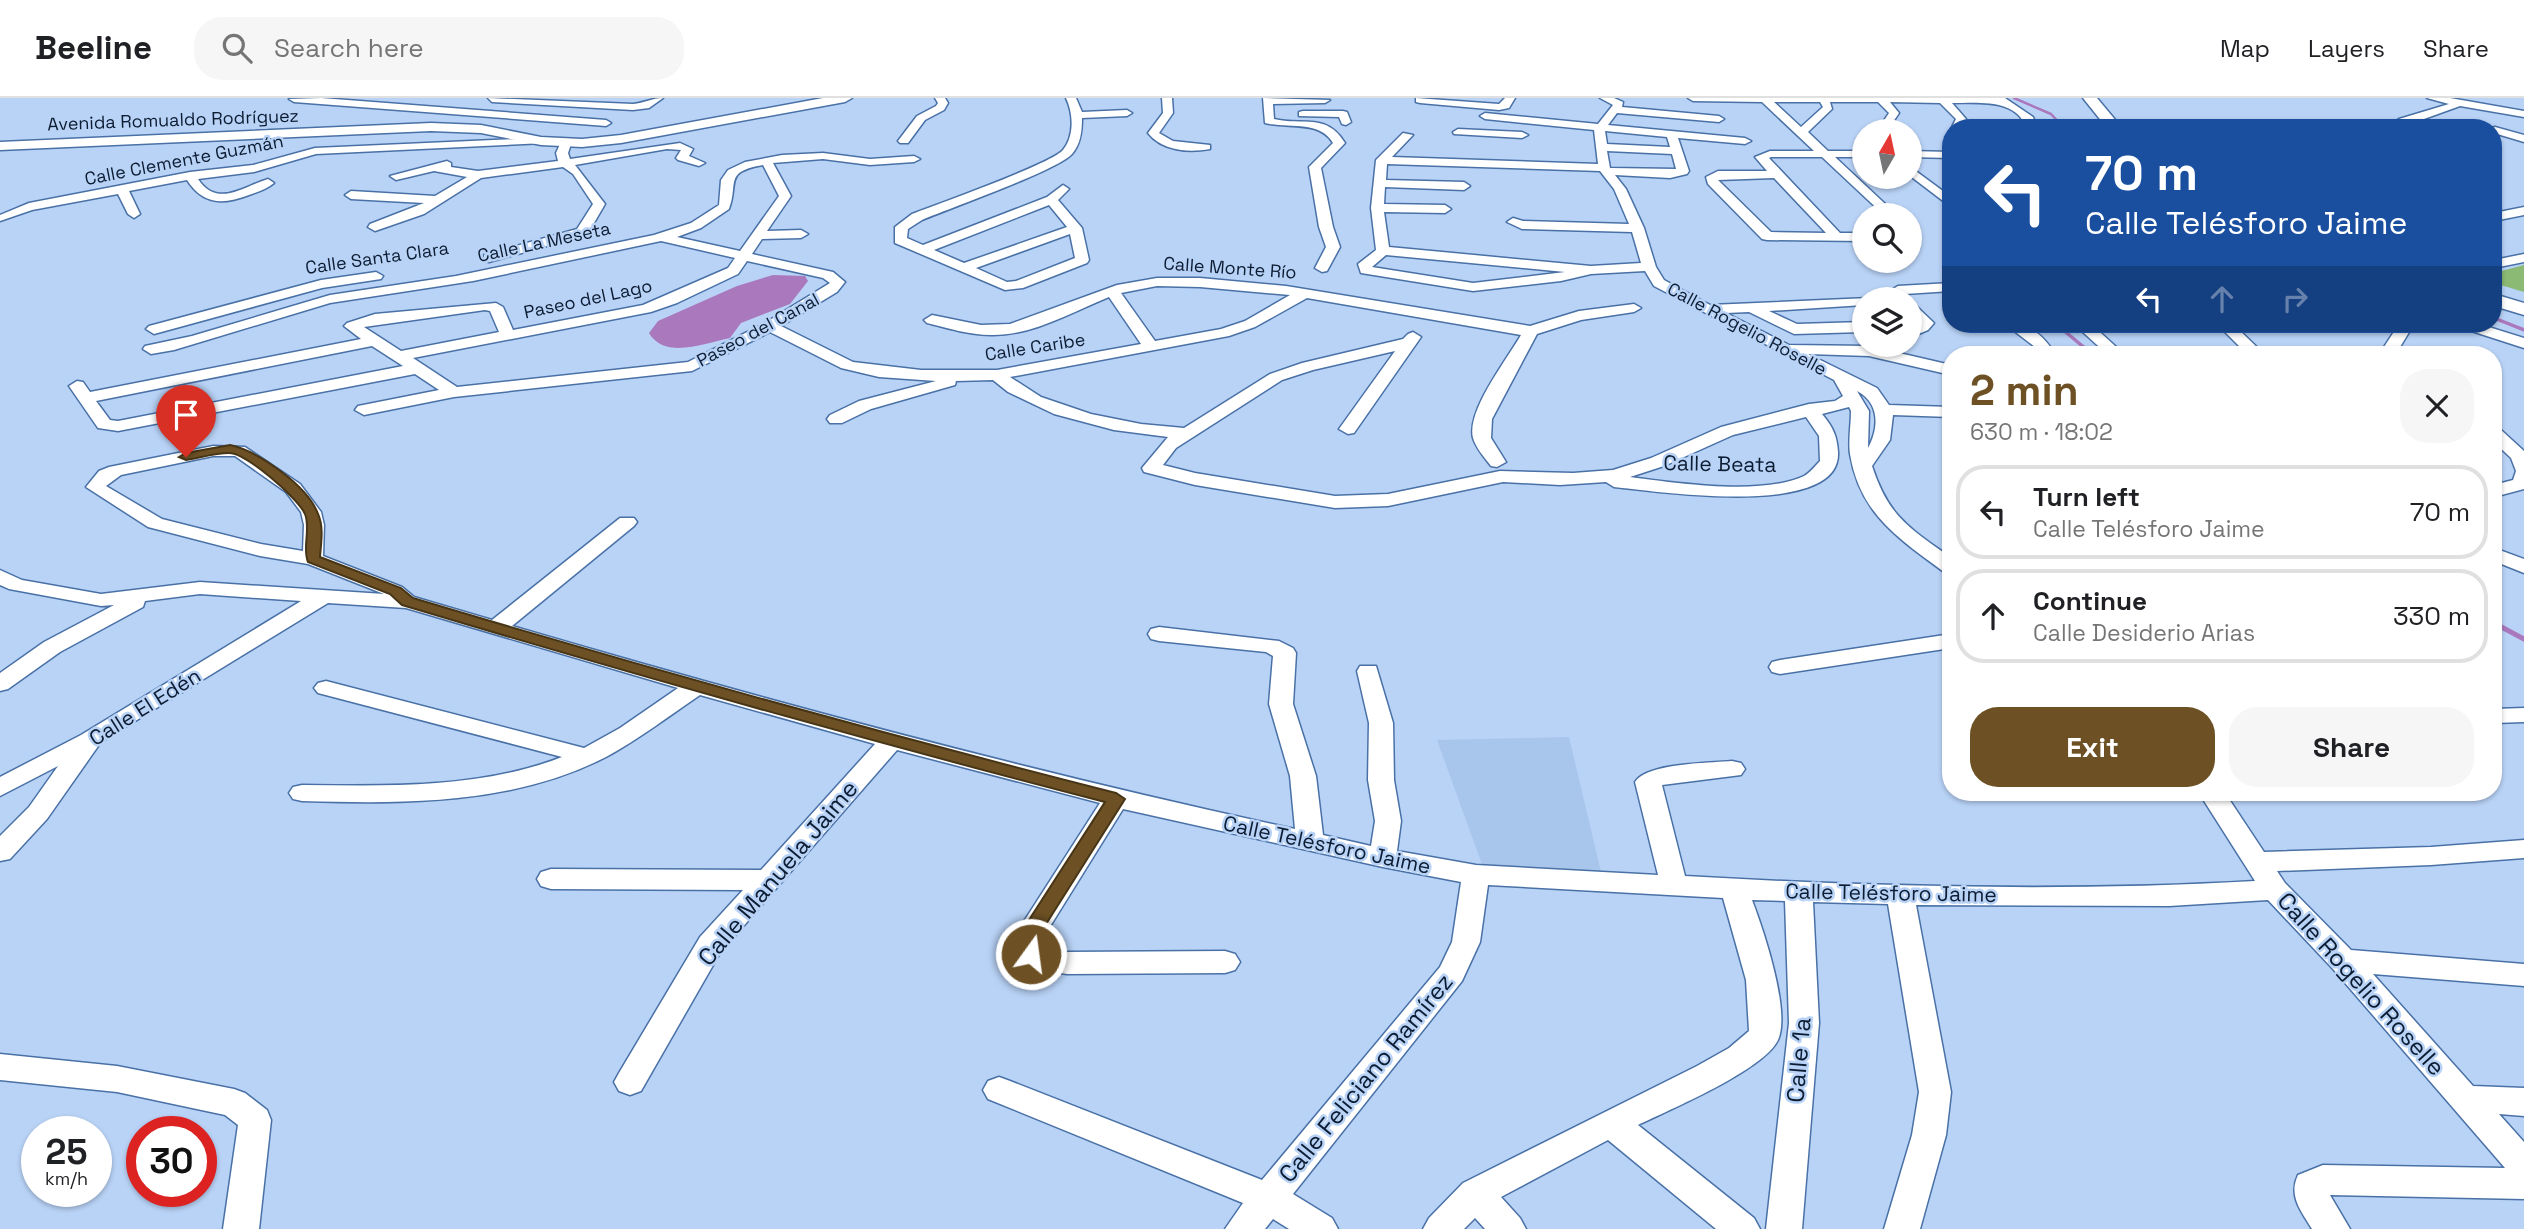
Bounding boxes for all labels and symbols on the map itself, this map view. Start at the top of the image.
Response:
street label: Avenida Romualdo Rodríguez [47,104,299,135]
north arrow [1852,119,1922,189]
street label: Calle Clemente Guzmán [83,129,285,190]
street label: Calle La Meseta [475,216,613,267]
street label: Calle Santa Clara [304,236,450,279]
street label: Calle Monte Río [1163,251,1297,284]
street label: Paseo del Lago [522,274,654,323]
street label: Calle Rogelio Roselle [1664,277,1831,380]
street label: Paseo del Canal [692,288,823,372]
street label: Calle Caribe [983,327,1087,366]
pin [156,385,216,457]
street label: Calle Beata [1663,449,1777,478]
street label: Calle El Edén [84,662,206,752]
street label: Calle Manuela Jaime [691,773,864,972]
street label: Calle Telésforo Jaime [1221,809,1433,880]
street label: Calle Telésforo Jaime [1785,877,1997,908]
street label: Calle Rogelio Roselle [2271,885,2452,1082]
position arrow [994,917,1068,991]
street label: Calle Feliciano Ramírez [1272,967,1460,1189]
street label: Calle 1a [1779,1016,1818,1104]
speed limit sign: 30 [126,1116,217,1207]

